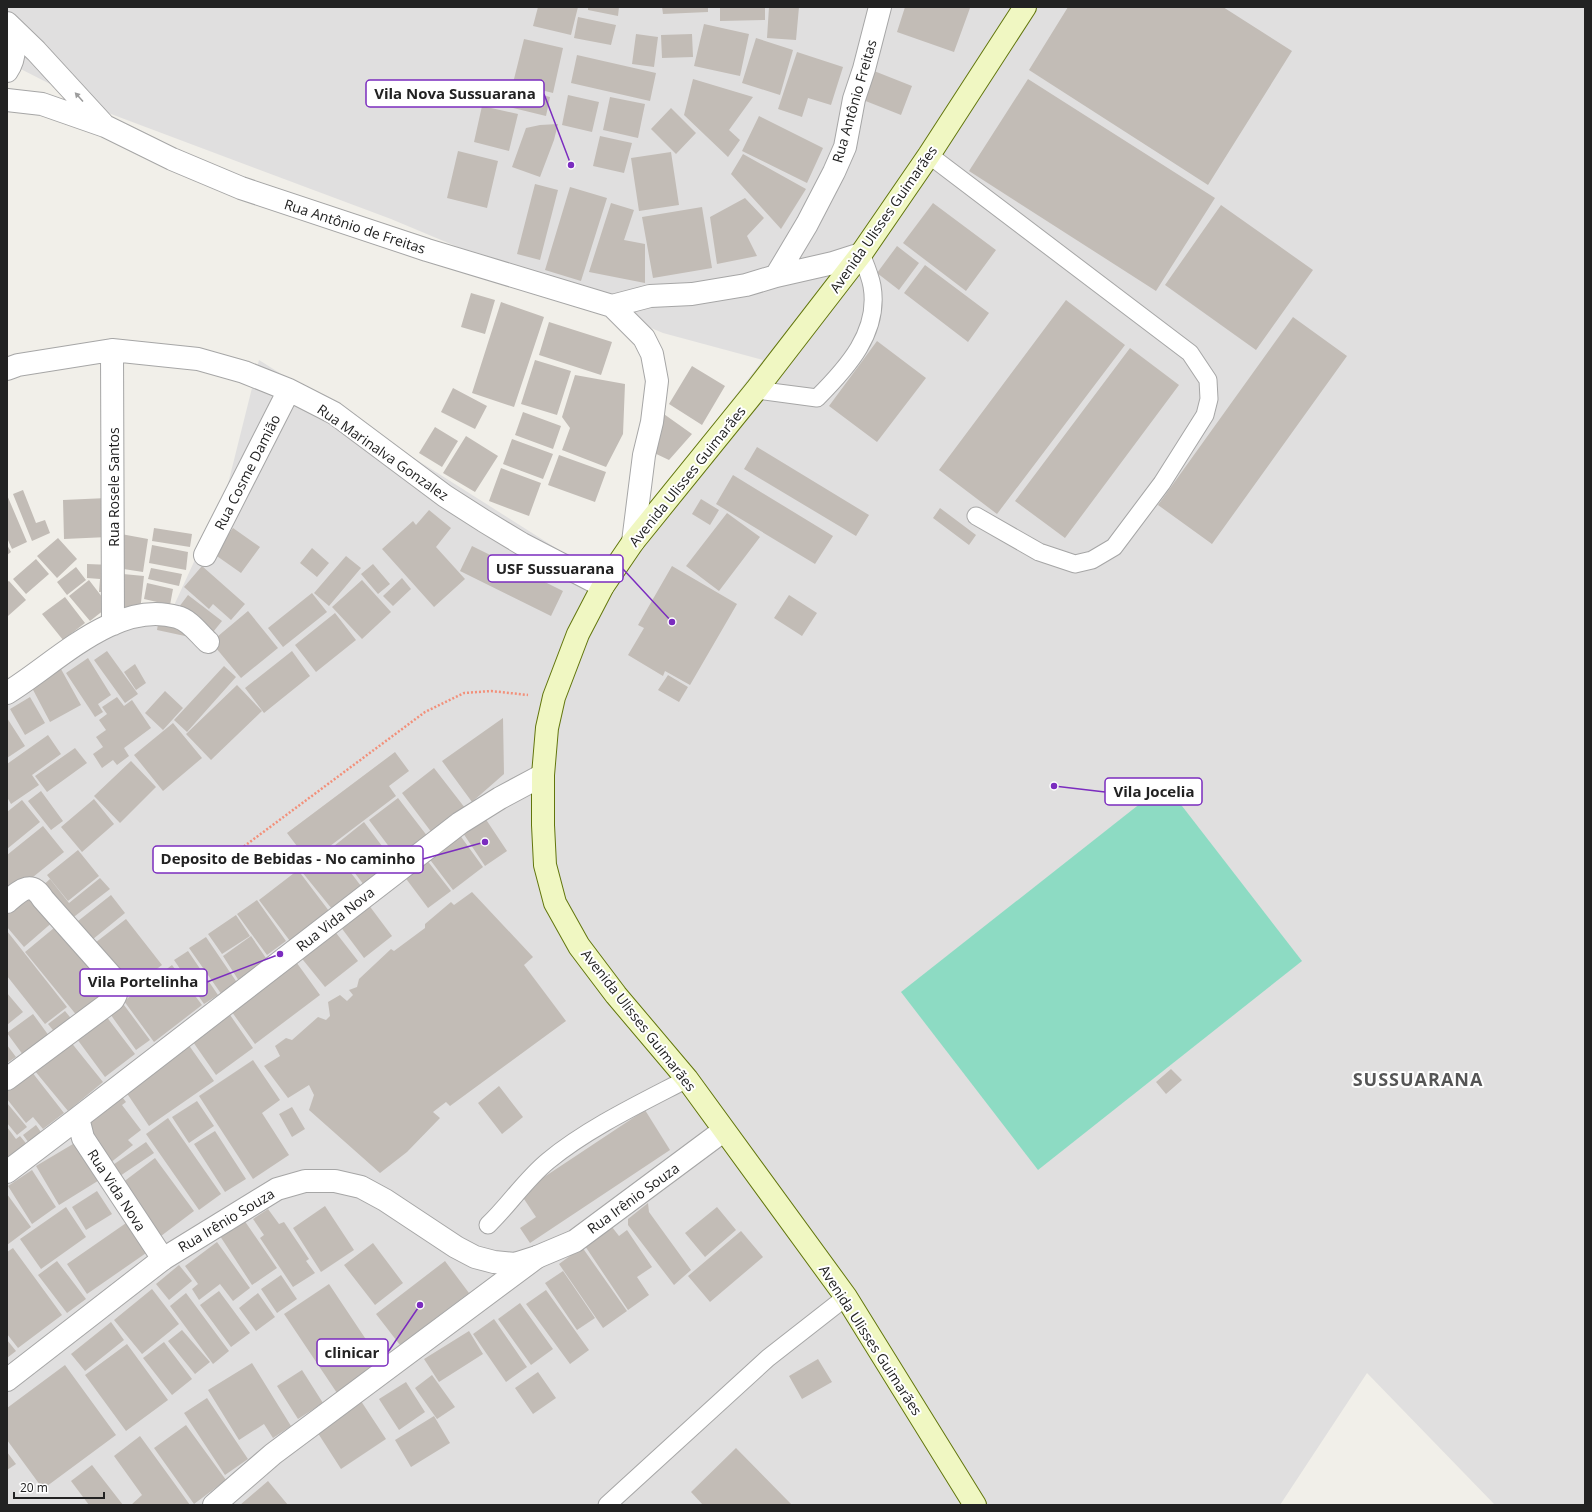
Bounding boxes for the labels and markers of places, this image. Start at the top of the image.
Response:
callout: Vila Nova Sussuarana [366,80,544,107]
callout: USF Sussuarana [488,555,623,582]
callout: Vila Jocelia [1105,778,1202,805]
callout: Deposito de Bebidas - No caminho [153,846,423,873]
callout: Vila Portelinha [80,969,207,996]
callout: clinicar [317,1339,388,1366]

